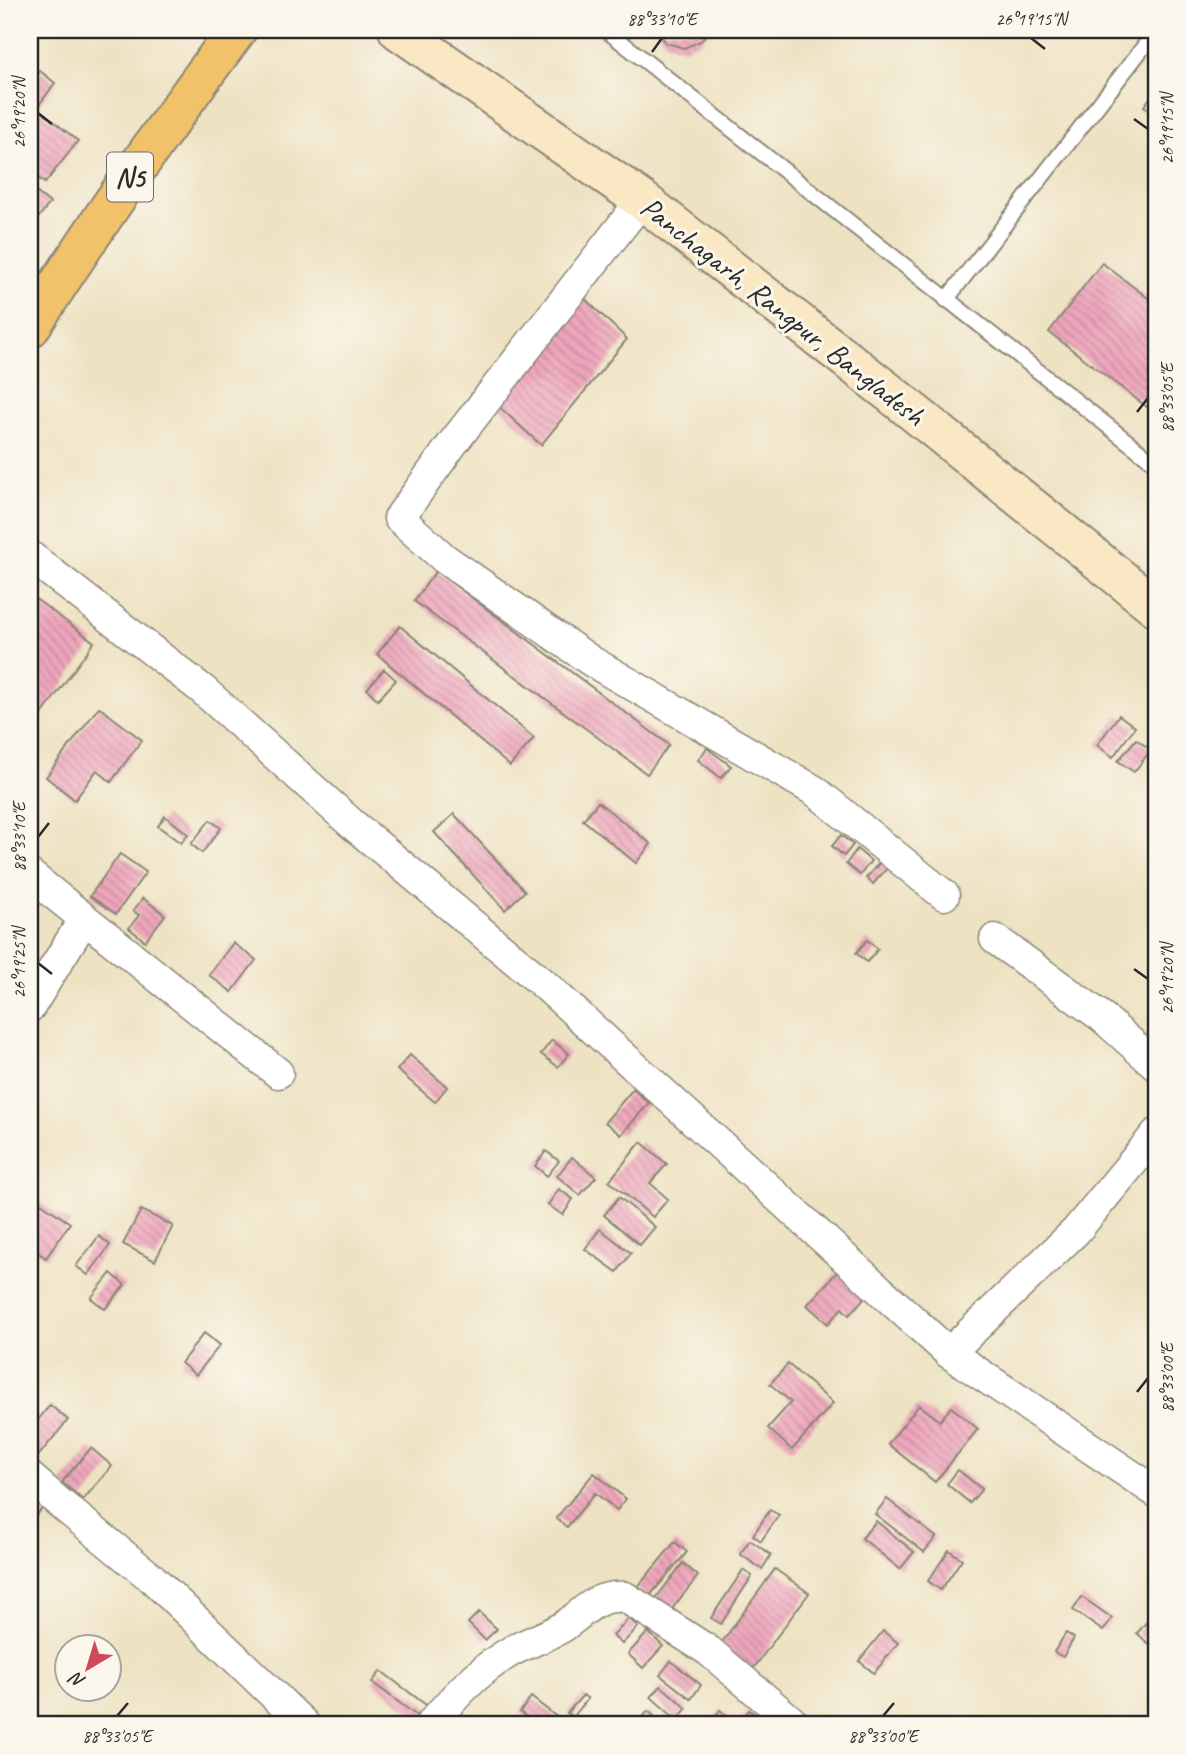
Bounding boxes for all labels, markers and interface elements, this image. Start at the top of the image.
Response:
text: 88°33'10"E [627,8,699,30]
text: 26°19'15"N [996,8,1070,30]
text: 26°19'20"N [8,74,30,148]
text: 26°19'15"N [1156,90,1178,164]
road number: N5 [107,152,153,202]
street label: Panchagarh, Rangpur, Bangladesh [633,188,933,434]
text: 88°33'05"E [1156,361,1178,433]
text: 88°33'10"E [8,800,30,872]
text: 26°19'25"N [8,924,30,998]
text: 26°19'20"N [1156,940,1178,1014]
text: 88°33'00"E [1156,1341,1178,1413]
north arrow [52,1632,122,1702]
text: N [64,1666,90,1694]
text: 88°33'05"E [82,1725,154,1747]
text: 88°33'00"E [848,1725,920,1747]

